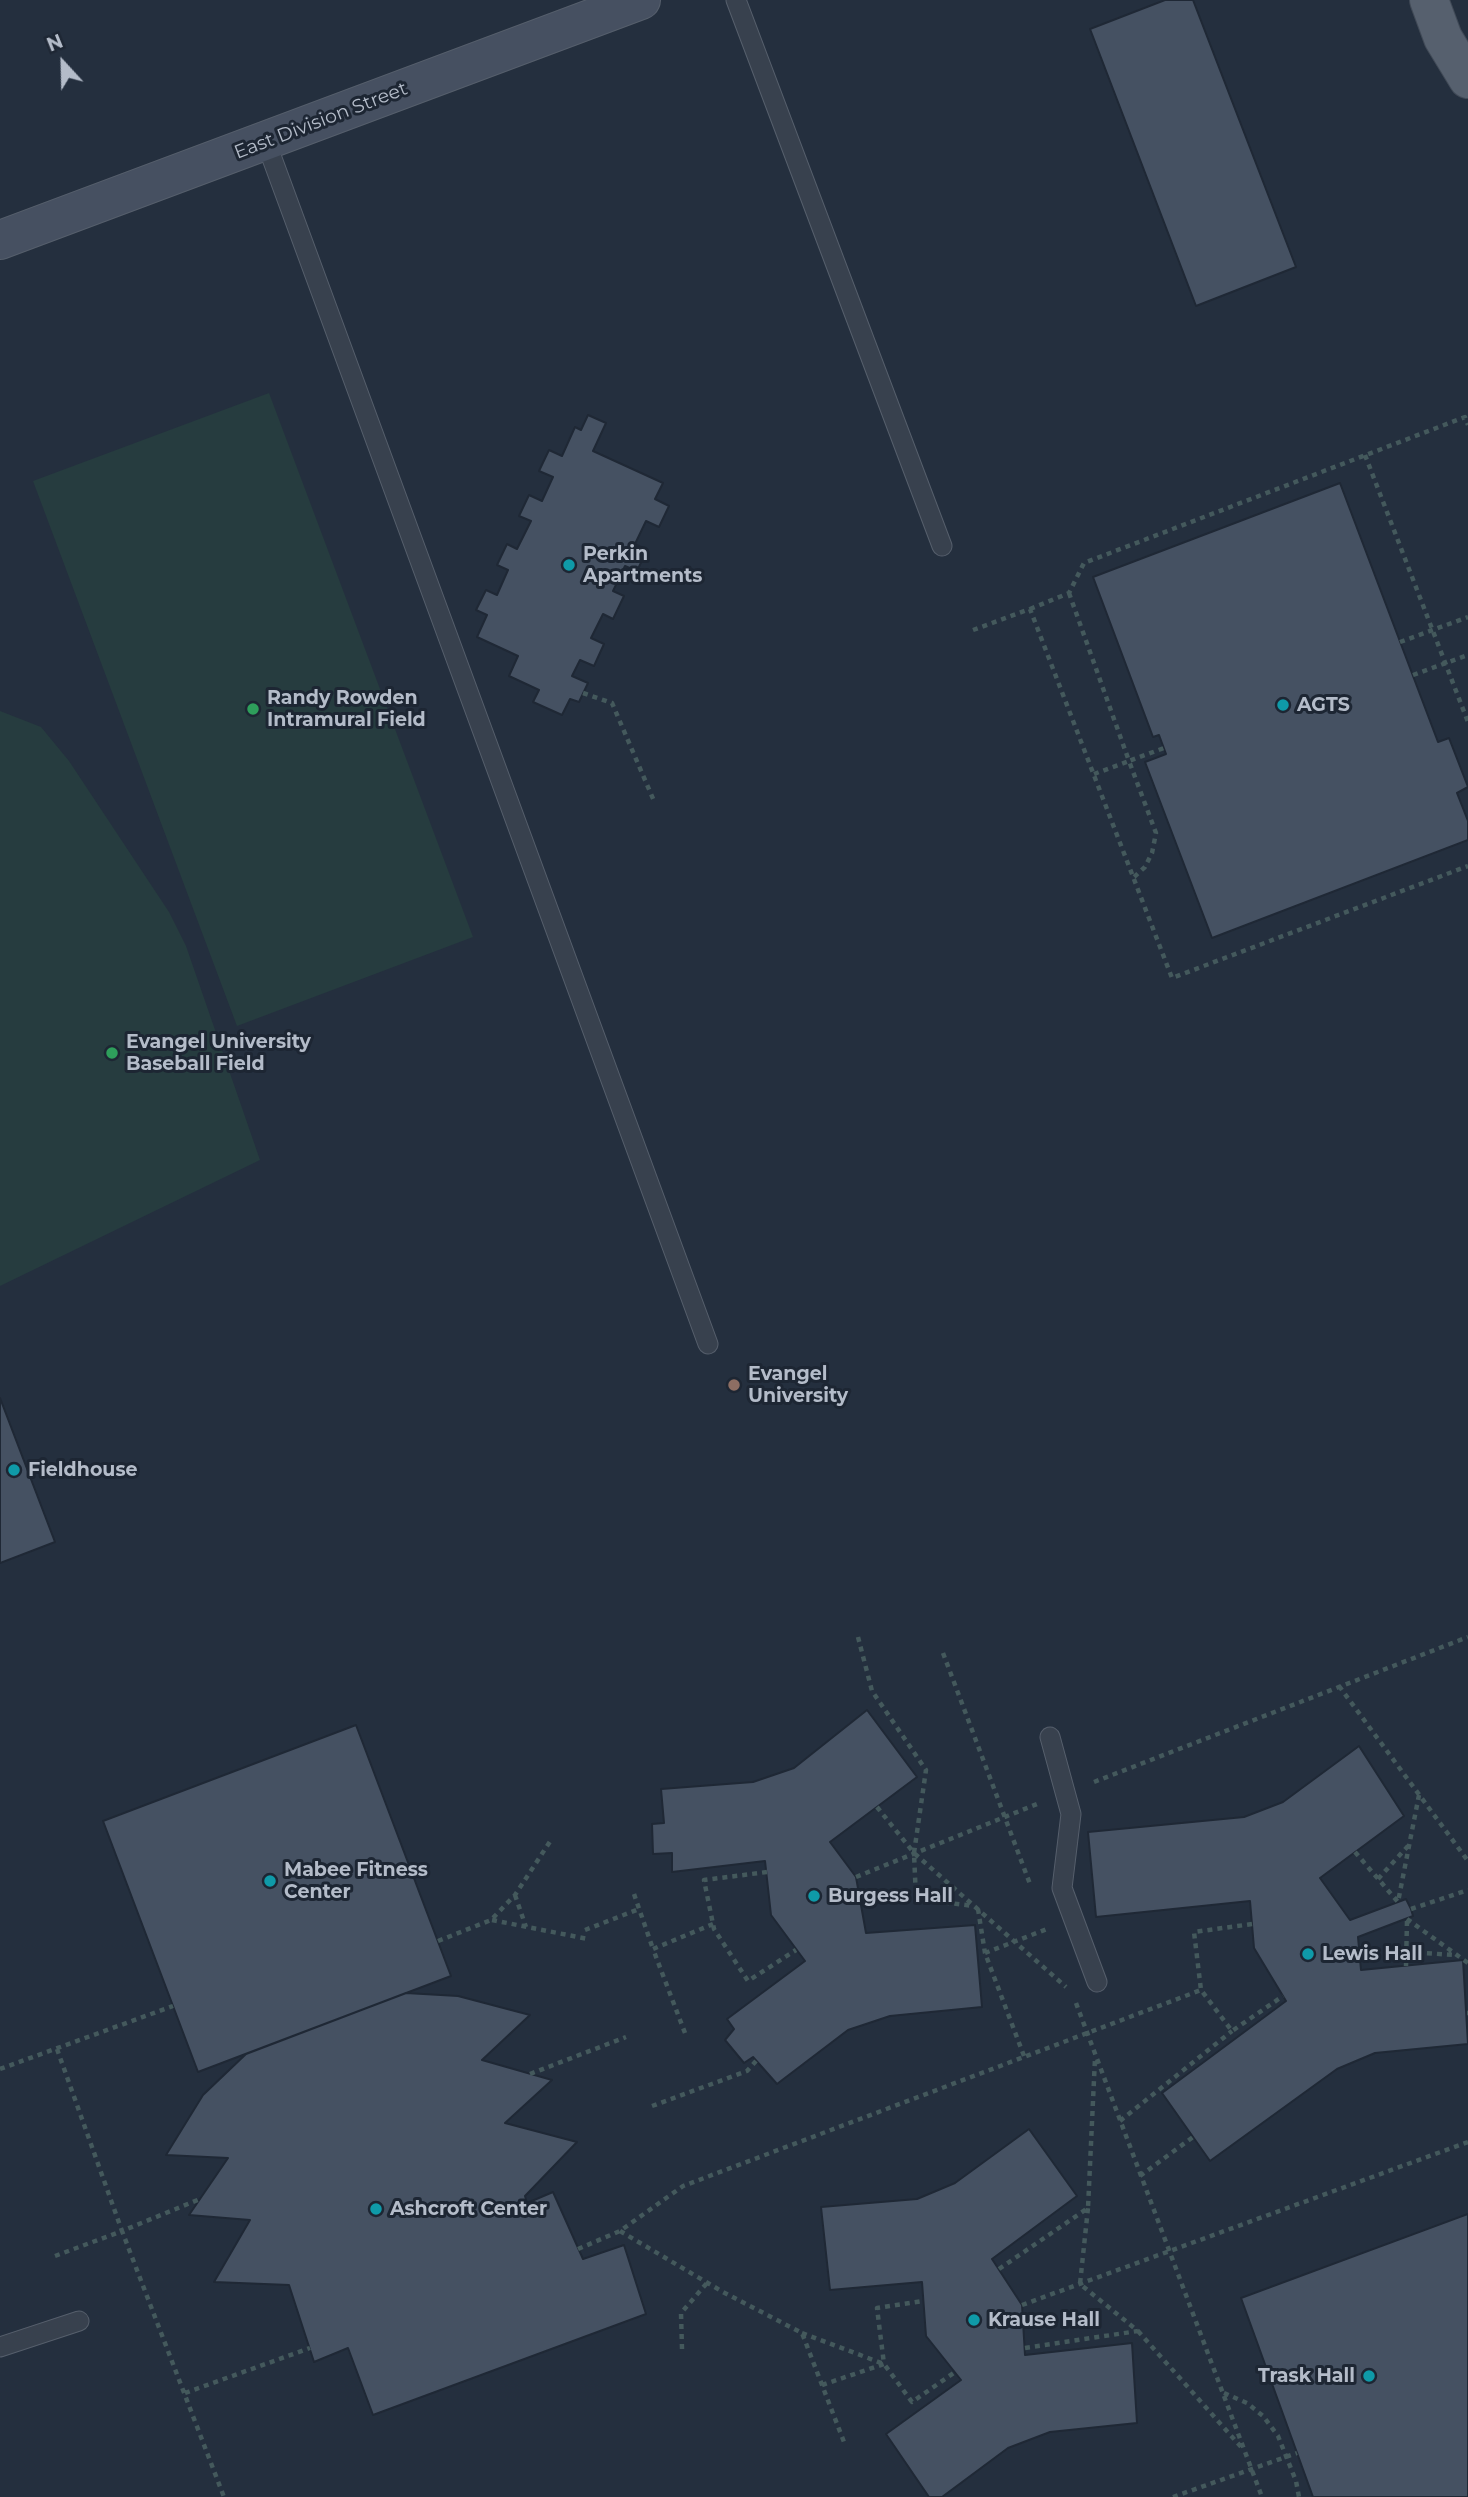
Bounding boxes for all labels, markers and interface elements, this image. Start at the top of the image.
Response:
north arrow [28,28,98,98]
text: N [44,30,66,57]
street label: East Division Street [231,77,411,165]
place label: Perkin Apartments [583,543,702,587]
marker: Perkin Apartments [561,557,577,573]
place label: Randy Rowden Intramural Field [267,687,426,731]
place label: AGTS [1297,694,1350,716]
marker: AGTS [1275,697,1291,713]
marker: Randy Rowden Intramural Field [245,701,261,717]
place label: Evangel University Baseball Field [126,1031,311,1075]
marker: Evangel University Baseball Field [104,1045,120,1061]
place label: Evangel University [748,1363,848,1407]
marker: Evangel University [726,1377,742,1393]
place label: Fieldhouse [28,1459,137,1481]
marker: Fieldhouse [6,1462,22,1478]
place label: Mabee Fitness Center [284,1859,428,1903]
marker: Mabee Fitness Center [262,1873,278,1889]
place label: Burgess Hall [828,1885,953,1907]
marker: Burgess Hall [806,1888,822,1904]
place label: Lewis Hall [1322,1943,1423,1965]
marker: Lewis Hall [1300,1946,1316,1962]
place label: Ashcroft Center [390,2198,547,2220]
marker: Ashcroft Center [368,2201,384,2217]
place label: Krause Hall [988,2309,1100,2331]
marker: Krause Hall [966,2312,982,2328]
place label: Trask Hall [1258,2365,1355,2387]
marker: Trask Hall [1361,2368,1377,2384]

